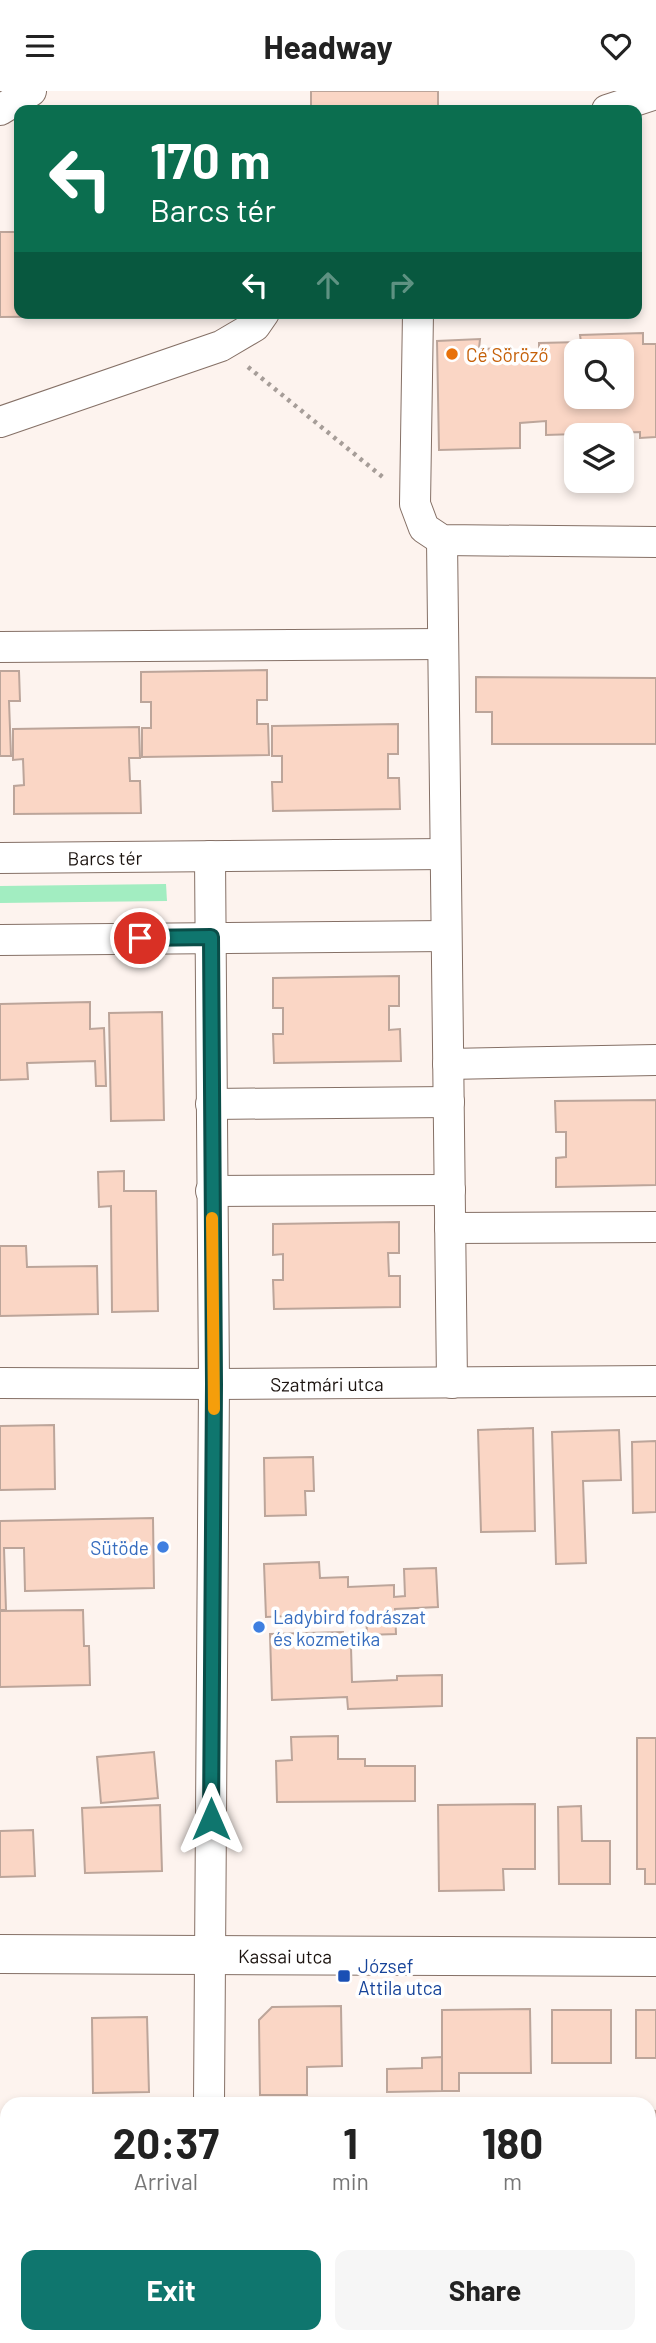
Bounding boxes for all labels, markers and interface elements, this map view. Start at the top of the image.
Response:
icon: menu [21,27,59,65]
text: Headway [263,27,393,65]
icon: heart [597,27,635,65]
text: 170 m [150,130,270,189]
icon: left [35,133,126,224]
text: Barcs tér [150,190,276,228]
icon: left [236,266,274,304]
icon: ahead [309,266,347,304]
icon: right [382,266,420,304]
map controls [564,339,634,493]
button: search [564,339,634,409]
place label: Cé Söröző [466,343,548,366]
marker: Cé Söröző [444,346,460,362]
button: layers [564,423,634,493]
street label: Barcs tér [67,845,143,869]
pin [110,908,170,968]
icon: arrive [121,919,159,957]
street label: Szatmári utca [270,1371,384,1395]
place label: Sütöde [90,1536,149,1559]
marker: Sütöde [155,1539,171,1555]
place label: Ladybird fodrászat és kozmetika [273,1605,426,1650]
marker: Ladybird fodrászat és kozmetika [251,1619,267,1635]
position arrow [174,1782,248,1856]
street label: Kassai utca [238,1944,332,1967]
place label: József Attila utca [358,1954,442,1999]
marker: József Attila utca [336,1968,352,1984]
text: 20:37 [113,2117,219,2167]
text: 1 [343,2117,358,2167]
text: 180 [482,2117,543,2167]
text: Arrival [134,2167,198,2195]
text: min [332,2167,369,2195]
text: m [503,2167,522,2195]
button: Exit [21,2250,321,2330]
button: Share [335,2250,635,2330]

